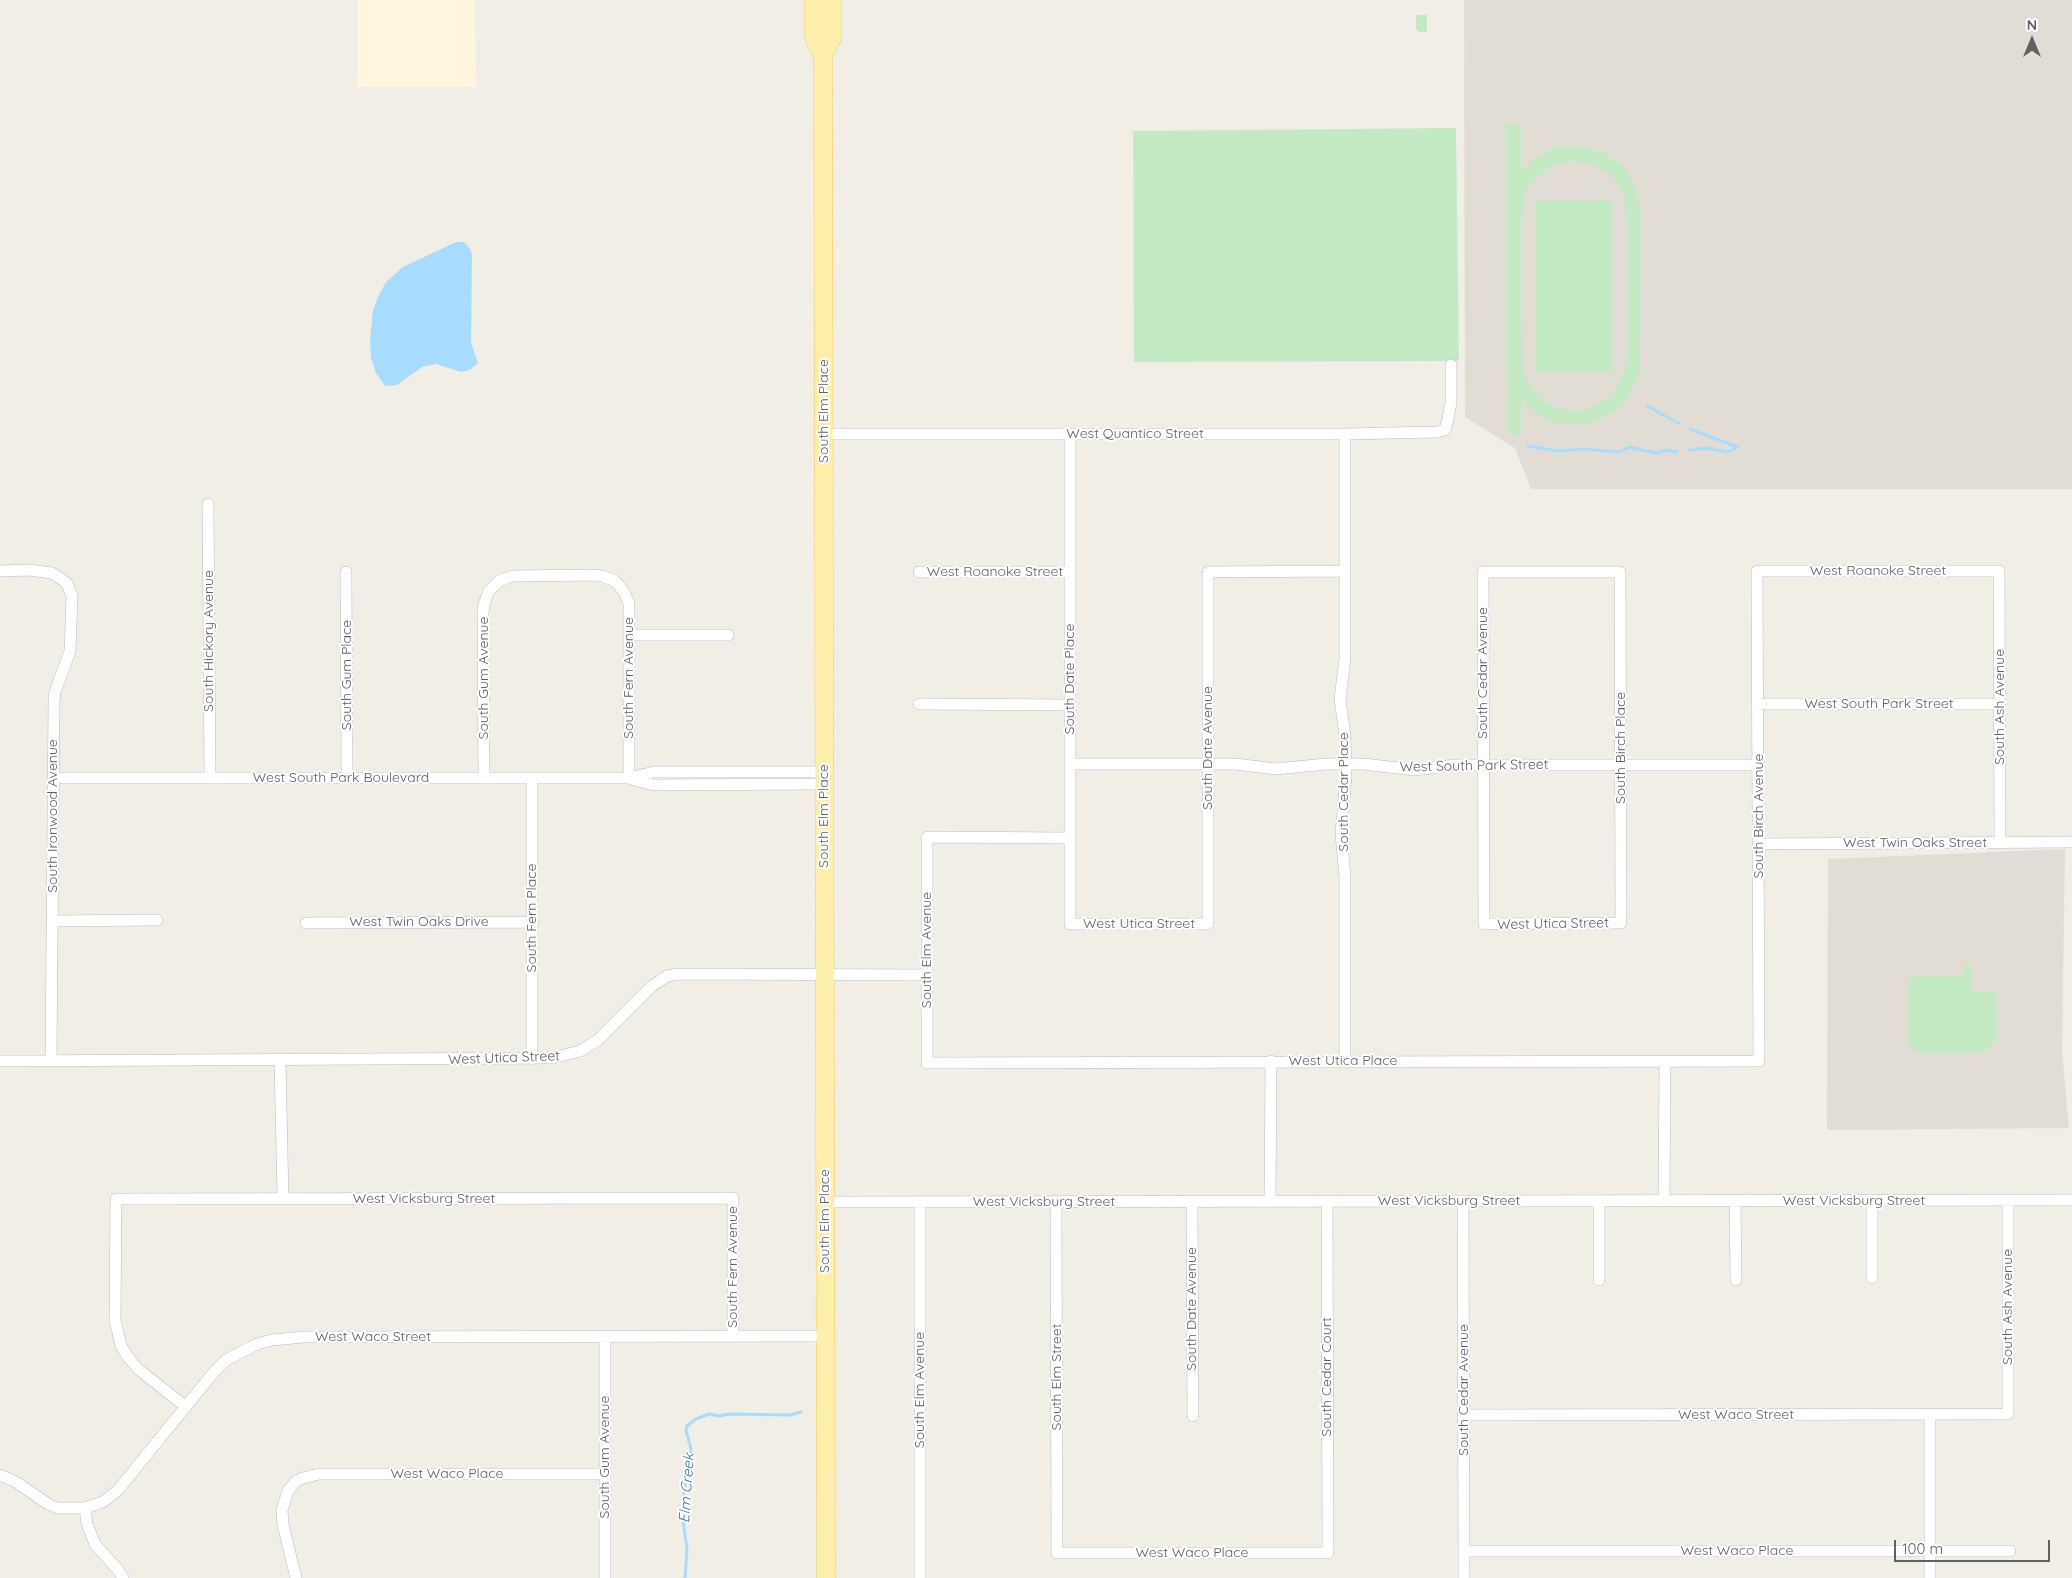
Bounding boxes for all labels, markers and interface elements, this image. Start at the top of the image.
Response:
north arrow [2007,15,2057,65]
text: N [2027,16,2037,34]
street label: South Elm Place [816,359,832,463]
street label: West Quantico Street [1066,426,1204,442]
street label: West Roanoke Street [1810,563,1946,579]
street label: West Roanoke Street [927,564,1063,580]
street label: South Hickory Avenue [201,570,217,712]
street label: South Cedar Avenue [1475,607,1491,739]
street label: South Gum Avenue [476,617,492,739]
street label: South Fern Avenue [621,617,637,739]
street label: South Gum Place [339,620,355,730]
street label: South Date Place [1062,624,1078,734]
street label: South Ash Avenue [1992,649,2008,765]
street label: South Date Avenue [1200,686,1216,810]
street label: South Birch Place [1613,692,1629,804]
street label: West South Park Street [1805,696,1953,712]
street label: South Cedar Place [1336,732,1352,852]
street label: South Ironwood Avenue [45,739,61,893]
street label: South Birch Avenue [1751,754,1767,878]
street label: West South Park Street [1399,756,1549,776]
street label: South Elm Place [816,764,832,868]
street label: West South Park Boulevard [253,770,429,786]
street label: West Twin Oaks Street [1843,835,1987,851]
street label: South Fern Place [524,864,540,972]
street label: South Elm Avenue [919,892,935,1008]
street label: West Twin Oaks Drive [349,914,489,930]
street label: West Utica Street [1497,915,1609,933]
street label: West Utica Street [1083,916,1195,932]
street label: West Utica Street [448,1048,560,1068]
street label: West Utica Place [1289,1053,1397,1069]
street label: South Elm Place [817,1169,833,1273]
street label: West Vicksburg Street [353,1191,495,1207]
street label: West Vicksburg Street [1378,1193,1520,1209]
street label: West Vicksburg Street [1783,1193,1925,1209]
street label: West Vicksburg Street [973,1194,1115,1210]
street label: South Fern Avenue [725,1206,741,1328]
street label: South Date Avenue [1184,1247,1200,1371]
street label: South Ash Avenue [2000,1249,2016,1365]
street label: South Cedar Court [1319,1317,1335,1437]
street label: South Elm Street [1049,1324,1065,1430]
street label: South Cedar Avenue [1456,1324,1472,1456]
street label: West Waco Street [315,1329,431,1345]
street label: South Elm Avenue [912,1332,928,1448]
street label: South Gum Avenue [597,1396,613,1518]
street label: West Waco Street [1678,1407,1794,1423]
water label: Elm Creek [676,1452,698,1524]
street label: West Waco Place [391,1466,503,1482]
scale bar [1897,1530,2053,1562]
text: 100 m [1902,1539,1943,1558]
street label: West Waco Place [1681,1543,1793,1559]
street label: West Waco Place [1136,1545,1248,1561]

